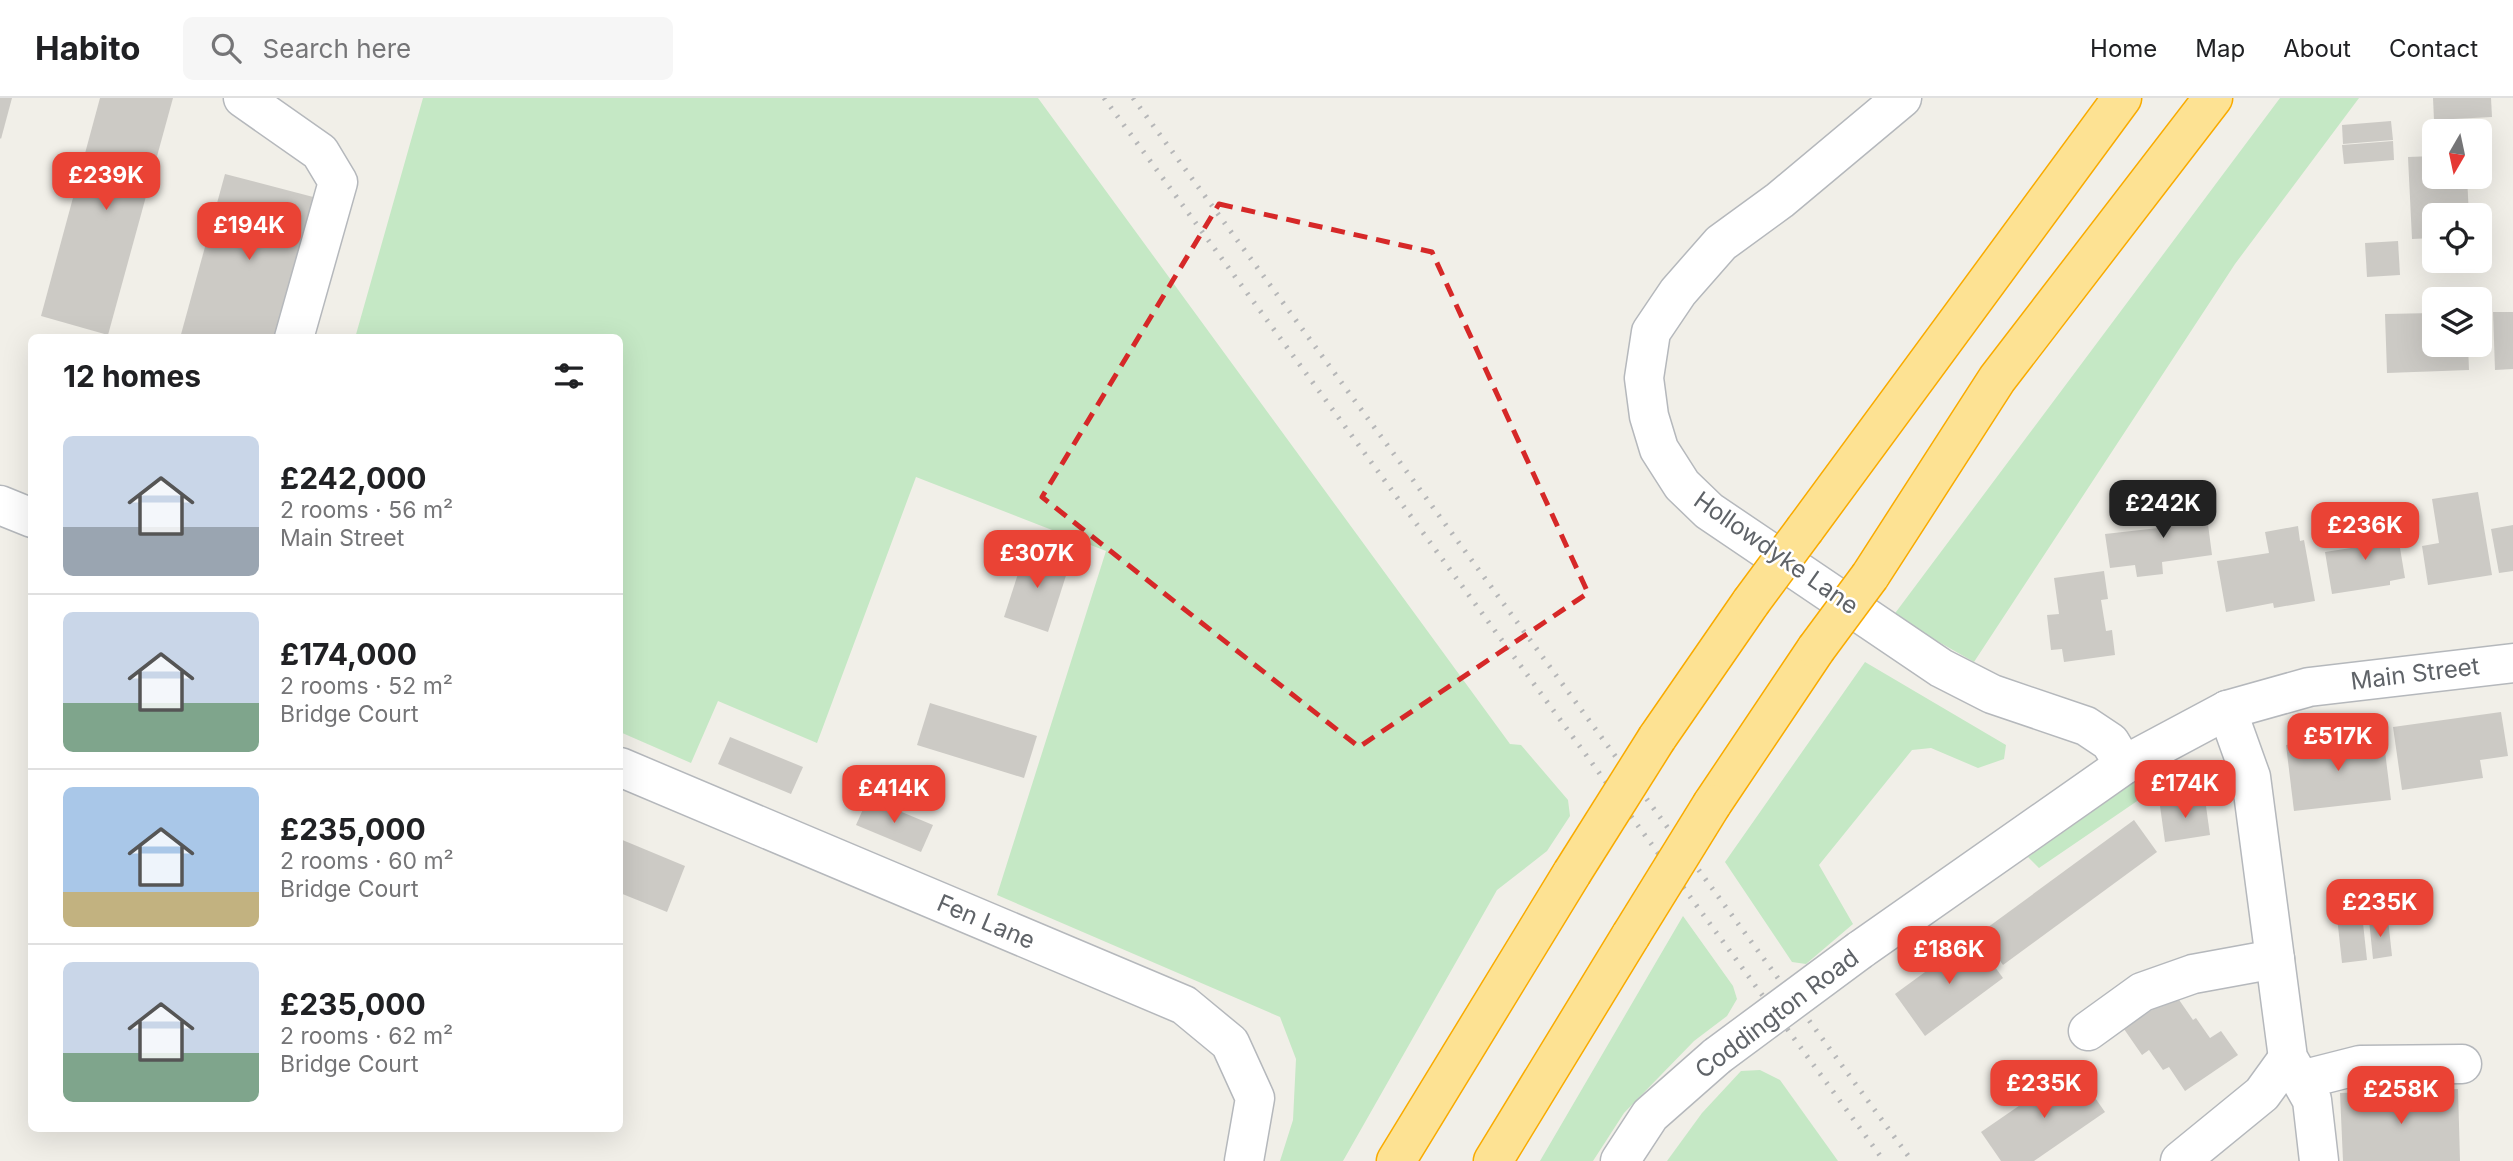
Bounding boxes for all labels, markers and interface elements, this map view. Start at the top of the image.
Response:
search box [183,17,673,80]
text: Habito [35,28,141,68]
icon: search [207,29,245,67]
text: Search here [263,33,411,64]
text: Home [2090,34,2157,63]
text: Map [2195,34,2245,63]
text: About [2283,34,2351,63]
text: Contact [2389,34,2478,63]
north arrow [2422,119,2492,189]
map controls [2422,119,2492,357]
pin: £239K [57,152,155,212]
text: £239K [68,161,144,189]
pin: £194K [200,202,298,262]
button: locate [2422,203,2492,273]
text: £194K [213,211,285,239]
button: layers [2422,287,2492,357]
icon: filters [550,357,588,395]
text: 12 homes [63,358,201,394]
text: £242,000 [280,460,427,496]
icon: home [119,464,203,548]
pin: £242K [2114,480,2212,540]
street label: Hollowdyke Lane [1688,485,1864,620]
text: £242K [2125,489,2201,517]
text: 2 rooms · 56 m² [280,496,453,524]
pin: £236K [2316,503,2414,562]
text: £236K [2327,511,2403,539]
text: Main Street [280,524,404,552]
pin: £307K [988,531,1086,590]
text: £307K [1000,539,1074,567]
text: £174,000 [280,636,417,672]
icon: home [119,640,203,724]
street label: Main Street [2349,651,2481,696]
text: 2 rooms · 52 m² [280,672,453,700]
text: Bridge Court [280,700,418,728]
pin: £517K [2289,714,2387,773]
text: £517K [2303,722,2373,750]
pin: £174K [2136,760,2234,820]
pin: £414K [845,766,943,825]
text: £174K [2151,769,2219,797]
text: £414K [858,774,930,802]
text: £235,000 [280,811,426,847]
icon: home [119,815,203,899]
text: 2 rooms · 60 m² [280,847,454,875]
text: Bridge Court [280,875,418,903]
pin: £235K [2331,880,2429,939]
street label: Fen Lane [933,888,1039,955]
text: £235K [2342,888,2418,916]
pin: £186K [1900,926,1998,986]
text: £186K [1913,935,1985,963]
street label: Coddington Road [1689,943,1864,1084]
text: £235,000 [280,986,426,1022]
icon: home [119,990,203,1074]
text: 2 rooms · 62 m² [280,1022,453,1050]
text: Bridge Court [280,1050,418,1078]
pin: £235K [1995,1060,2093,1120]
pin: £258K [2352,1066,2450,1126]
text: £235K [2006,1069,2082,1097]
text: £258K [2363,1075,2439,1103]

